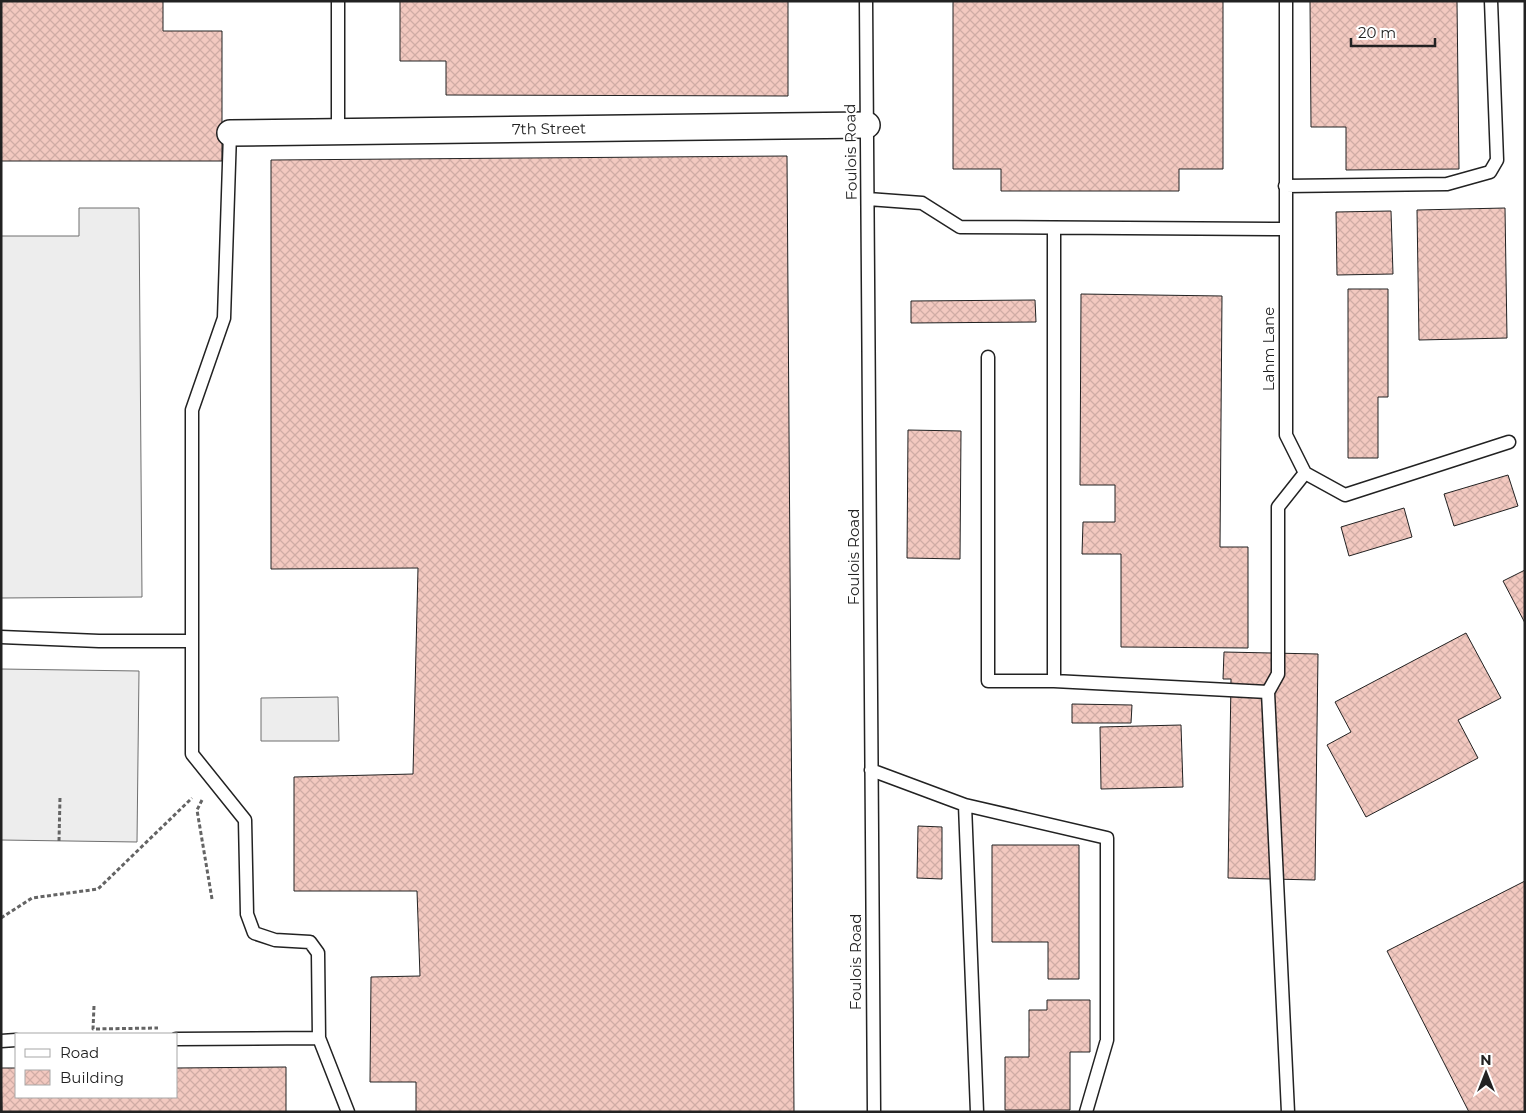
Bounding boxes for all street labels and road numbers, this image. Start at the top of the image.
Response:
street label: Foulois Road [840,104,861,201]
street label: 7th Street [512,119,586,138]
street label: Lahm Lane [1259,307,1278,391]
street label: Foulois Road [844,509,863,605]
street label: Foulois Road [846,914,865,1010]

